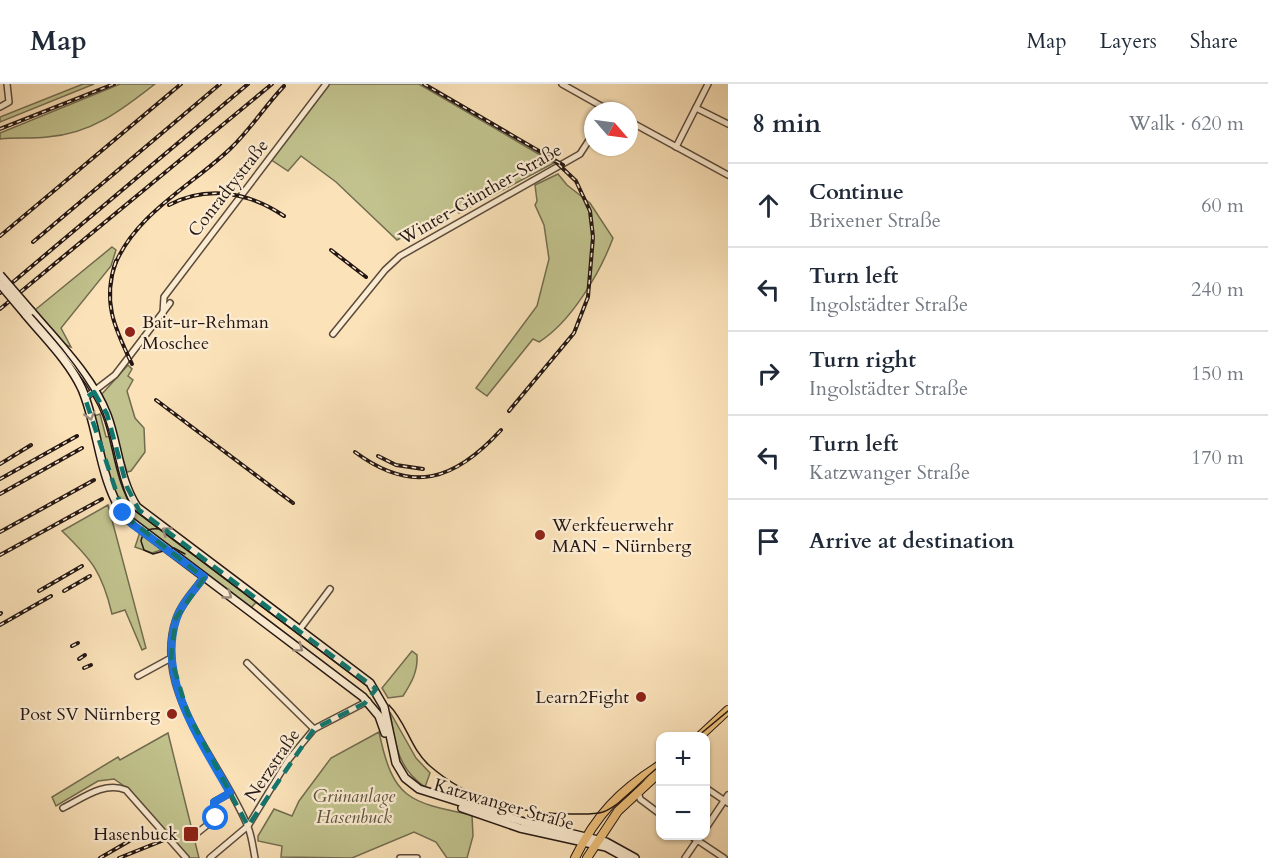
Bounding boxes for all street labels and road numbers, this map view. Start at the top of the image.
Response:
street label: Conradtystraße [182,134,275,242]
street label: Winter-Günther-Straße [393,138,566,252]
street label: Nerzstraße [239,724,306,807]
street label: Katzwanger Straße [431,772,577,836]

